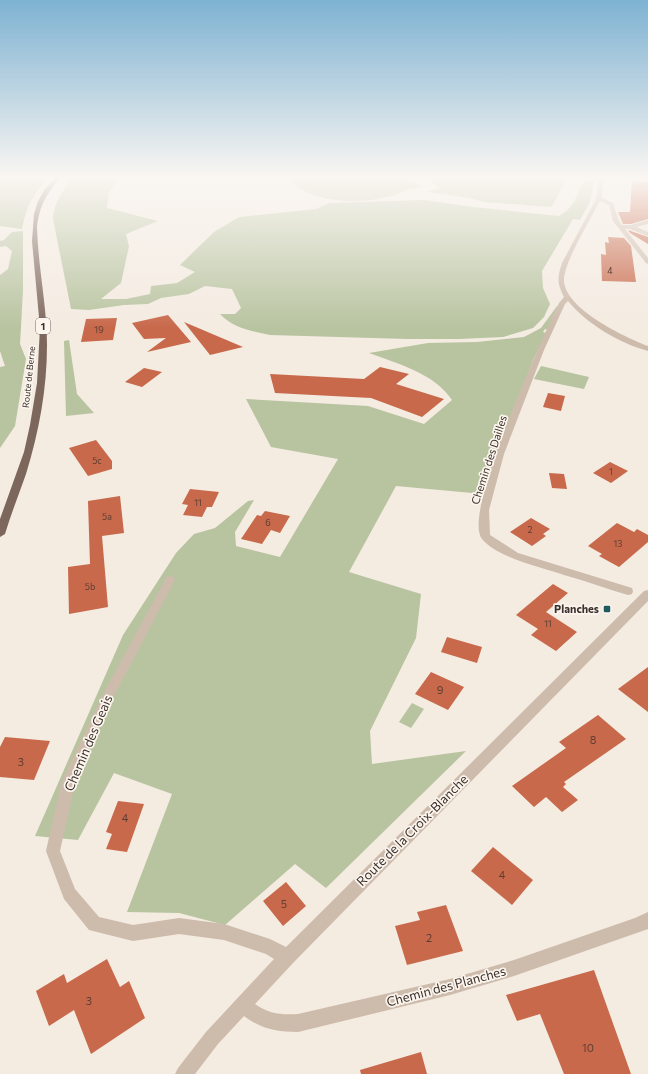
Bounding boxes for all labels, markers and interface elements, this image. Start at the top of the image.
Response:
house number: 4 [607,265,613,276]
road number: 1 [36,318,50,334]
house number: 19 [94,324,104,335]
street label: Route de Berne [20,345,37,408]
street label: Chemin des Dailles [468,414,509,506]
house number: 5c [92,455,102,466]
house number: 1 [609,466,613,477]
house number: 11 [194,497,202,508]
house number: 5a [102,511,112,522]
house number: 6 [265,517,271,528]
house number: 2 [528,524,533,535]
house number: 13 [614,538,622,549]
house number: 5b [85,581,95,592]
place label: Planches [554,602,599,615]
marker: Planches [602,604,612,614]
house number: 11 [544,618,552,629]
house number: 9 [437,683,444,696]
street label: Chemin des Geais [61,692,116,794]
house number: 8 [590,733,597,746]
house number: 3 [18,755,24,768]
street label: Route de la Croix-Blanche [353,771,471,889]
house number: 4 [122,811,129,824]
house number: 4 [499,868,506,881]
house number: 5 [281,897,287,910]
house number: 2 [426,931,432,944]
street label: Chemin des Planches [385,962,508,1010]
house number: 3 [86,994,92,1007]
house number: 10 [582,1041,594,1054]

